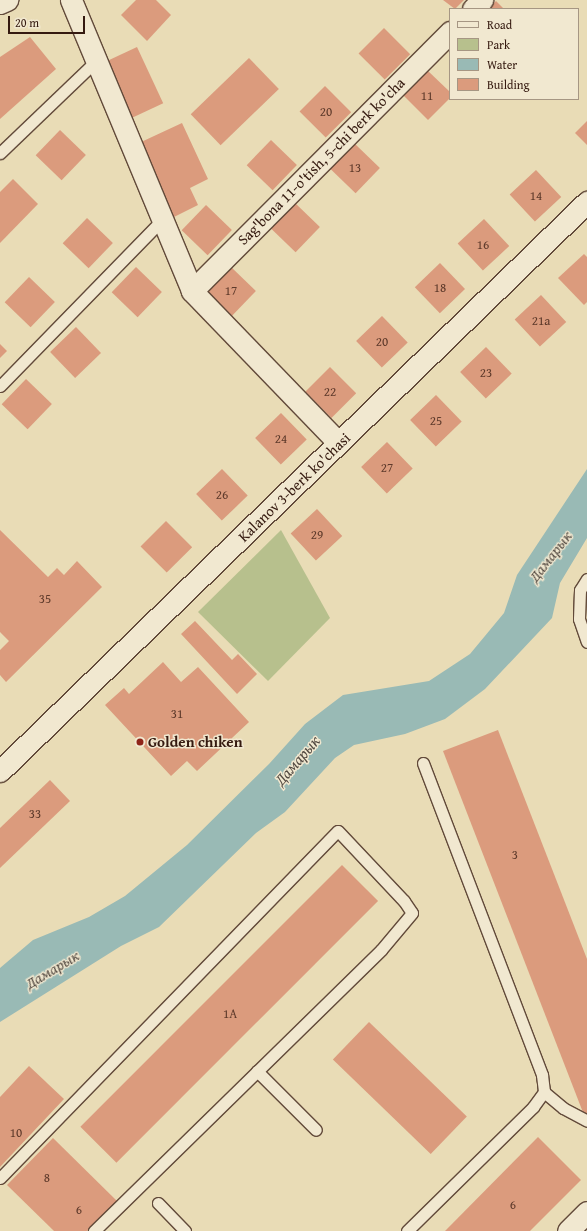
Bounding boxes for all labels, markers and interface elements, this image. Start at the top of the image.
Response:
scale bar [10,8,87,34]
legend [449,8,579,100]
text: 20 m [15,14,39,31]
text: Road [487,16,512,33]
text: Park [487,36,510,53]
text: Water [487,56,517,73]
street label: Sag'bona 11-o'tish, 5-chi berk ko'cha [234,74,408,248]
text: Building [487,76,530,93]
house number: 11 [421,88,433,104]
house number: 20 [320,104,332,120]
house number: 13 [349,160,361,176]
house number: 14 [530,188,542,204]
house number: 16 [477,237,489,253]
house number: 18 [434,280,446,296]
house number: 17 [225,283,237,299]
house number: 21a [532,313,550,329]
house number: 20 [376,334,388,350]
house number: 23 [480,365,492,381]
house number: 22 [324,384,336,400]
house number: 25 [430,413,442,429]
street label: Kalanov 3-berk ko'chasi [234,429,354,545]
house number: 24 [275,431,287,447]
house number: 27 [381,460,393,476]
house number: 26 [216,487,228,503]
water label: Дамарык [524,526,576,586]
house number: 29 [311,527,323,543]
house number: 35 [39,591,51,607]
house number: 31 [171,706,183,722]
water label: Дамарык [270,731,324,789]
place label: Golden chiken [148,733,243,751]
marker: Golden chiken [135,737,145,747]
house number: 33 [29,806,41,822]
house number: 3 [512,847,518,863]
water label: Дамарык [21,945,83,993]
house number: 1А [223,1006,237,1022]
house number: 10 [10,1125,22,1141]
house number: 8 [44,1170,50,1186]
house number: 6 [510,1197,516,1213]
house number: 6 [76,1202,82,1218]

